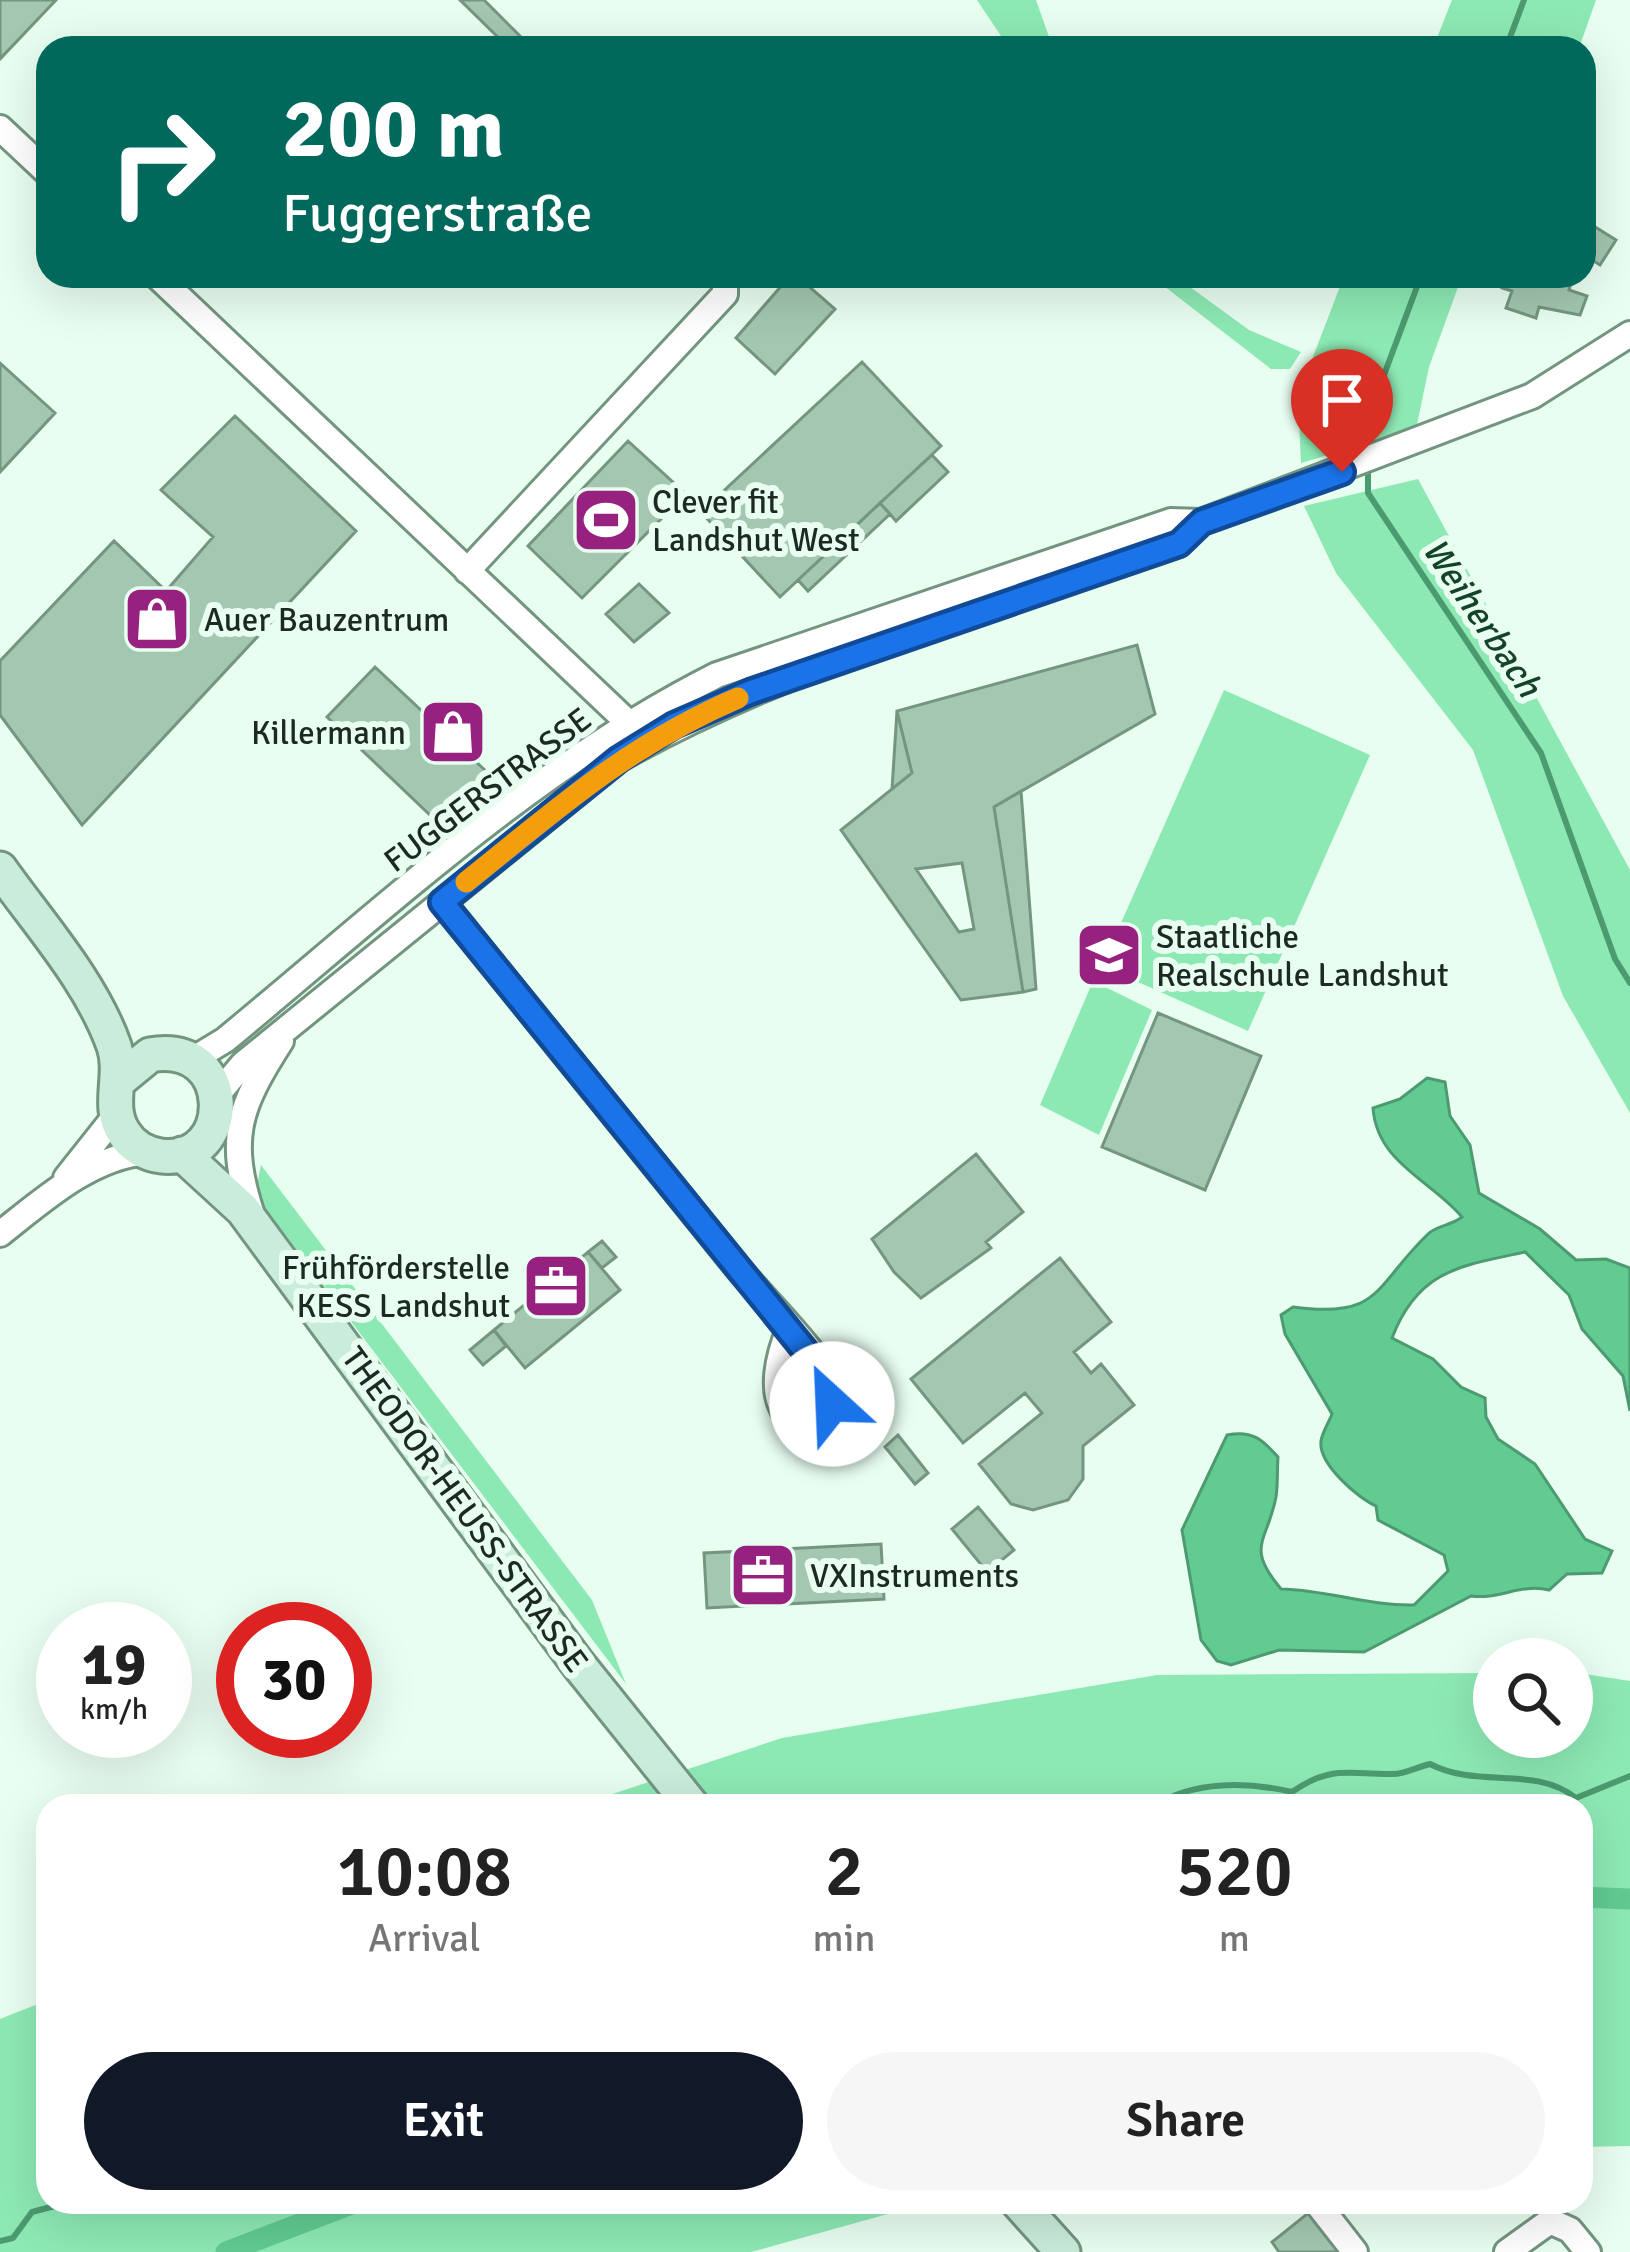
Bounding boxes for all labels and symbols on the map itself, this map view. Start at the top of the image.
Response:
pin [1291,349,1393,472]
place label: Clever fit Landshut West [652,482,860,561]
sports icon: Clever fit Landshut West [571,485,641,555]
water label: Weiherbach [1412,530,1552,707]
shop icon: Auer Bauzentrum [122,584,192,654]
place label: Auer Bauzentrum [204,600,449,641]
shop icon: Killermann [418,697,488,767]
street label: FUGGERSTRASSE [376,699,600,881]
place label: Killermann [251,713,406,754]
place label: Staatliche Realschule Landshut [1156,917,1449,996]
school or university icon: Staatliche Realschule Landshut [1074,920,1144,990]
place label: Frühförderstelle KESS Landshut [282,1248,510,1327]
office icon: Frühförderstelle KESS Landshut [521,1251,591,1321]
street label: THEODOR-HEUSS-STRASSE [333,1339,597,1681]
position arrow [769,1341,895,1467]
office icon: VXInstruments [728,1540,798,1610]
place label: VXInstruments [810,1556,1019,1597]
speed limit sign: 30 [216,1602,372,1758]

